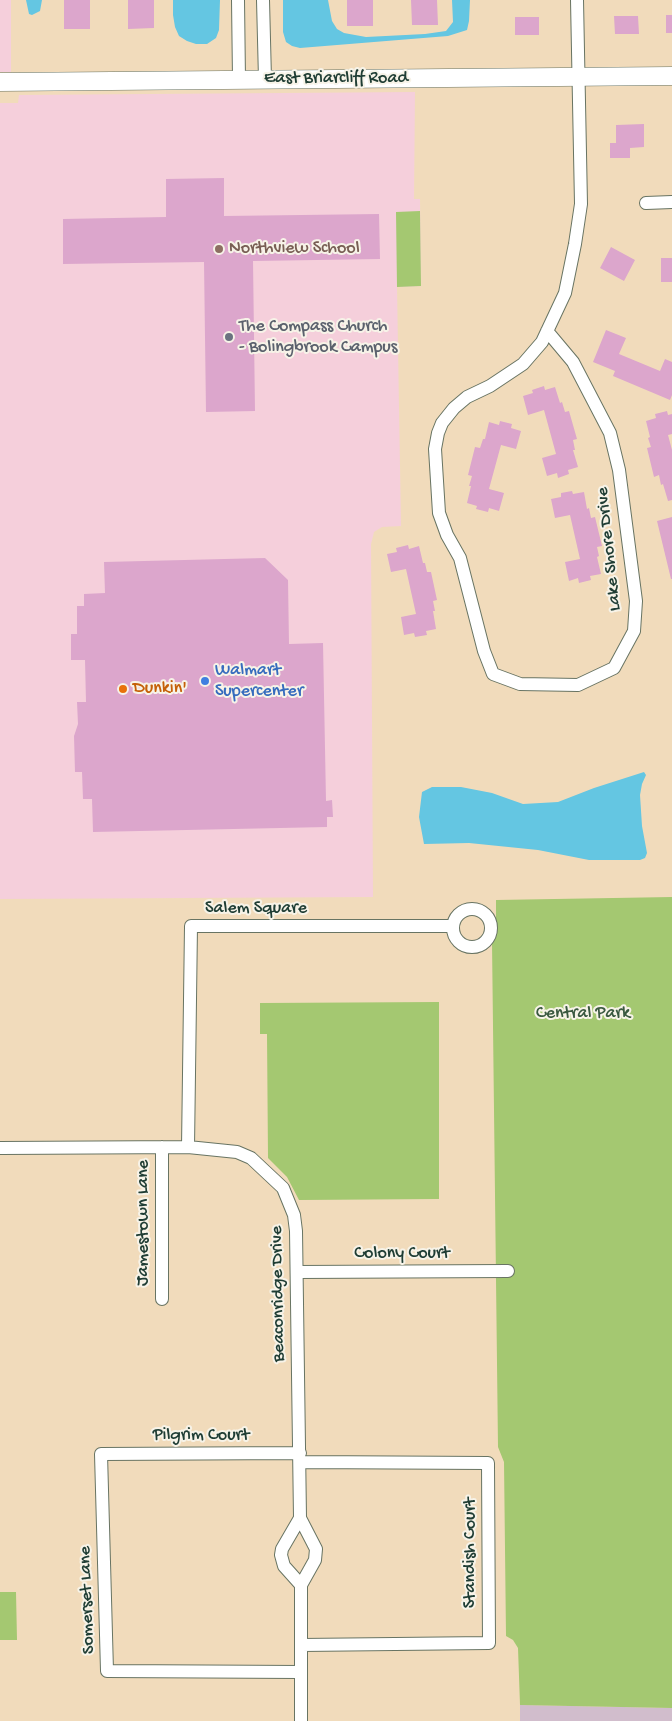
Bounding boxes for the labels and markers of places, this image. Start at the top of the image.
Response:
place label: Northview School [229,238,360,260]
marker: Northview School [213,243,225,255]
place label: The Compass Church - Bolingbrook Campus [239,316,397,358]
marker: The Compass Church - Bolingbrook Campus [223,331,235,343]
place label: Walmart Supercenter [215,660,303,702]
marker: Walmart Supercenter [199,675,211,687]
place label: Dunkin' [133,678,187,700]
marker: Dunkin' [117,683,129,695]

